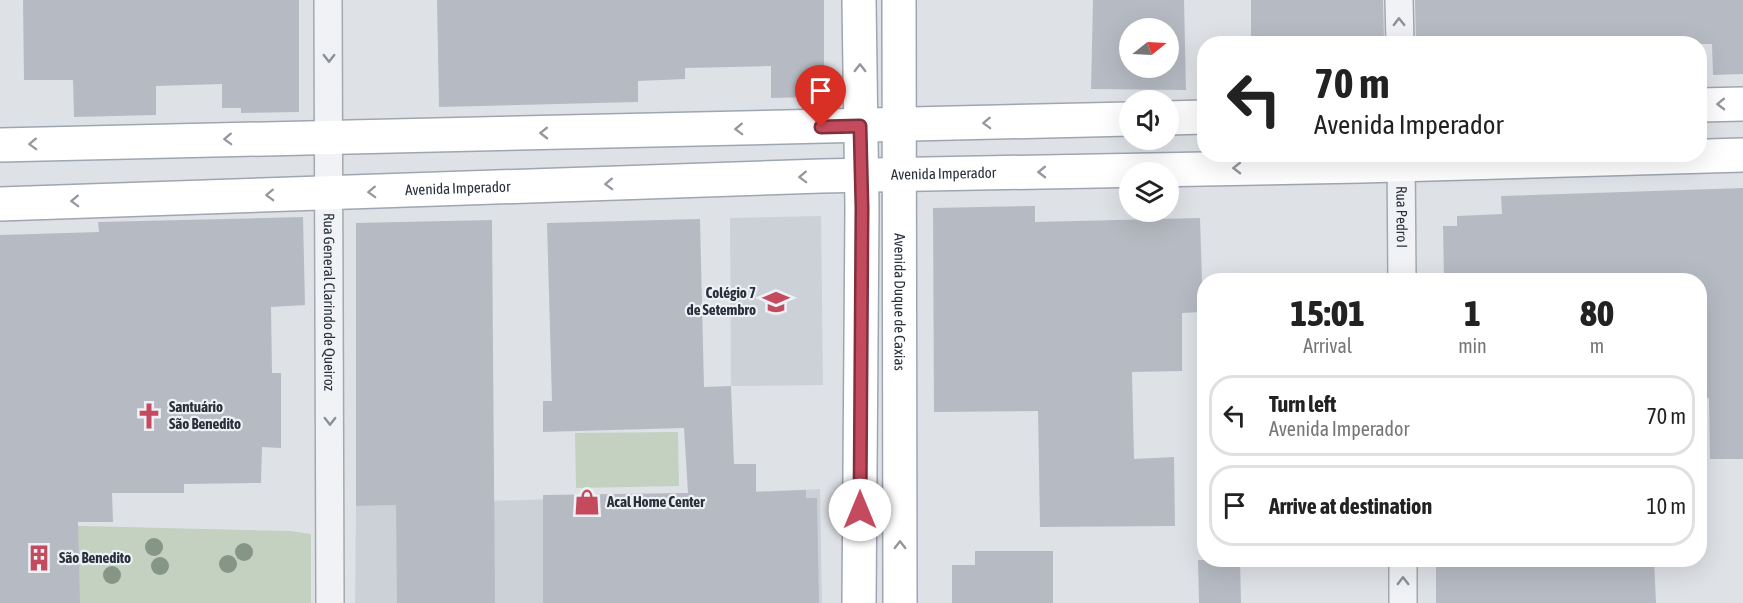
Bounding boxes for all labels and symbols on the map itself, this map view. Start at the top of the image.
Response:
one-way arrow [1393,17,1405,26]
north arrow [1119,18,1179,78]
one-way arrow [323,54,335,63]
one-way arrow [853,63,866,72]
pin [795,65,846,127]
one-way arrow [1717,98,1726,111]
one-way arrow [983,117,992,129]
one-way arrow [734,123,743,135]
one-way arrow [539,127,548,139]
one-way arrow [223,132,232,145]
one-way arrow [28,138,37,150]
one-way arrow [1233,162,1242,175]
street label: Avenida Imperador [891,164,997,183]
one-way arrow [1038,166,1047,178]
one-way arrow [799,171,808,183]
street label: Avenida Imperador [405,178,511,198]
one-way arrow [604,178,613,190]
one-way arrow [367,186,376,198]
street label: Rua Pedro I [1393,186,1411,248]
one-way arrow [265,189,274,202]
one-way arrow [70,195,79,208]
street label: Rua General Clarindo de Queiroz [321,213,338,392]
street label: Avenida Duque de Caxias [891,233,909,371]
place label: Colégio 7 de Setembro [687,284,756,318]
school or university icon: Colégio 7 de Setembro [761,287,791,317]
place label: Santuário São Benedito [169,398,241,432]
church icon: Santuário São Benedito [134,401,164,431]
one-way arrow [324,417,336,426]
position arrow [828,478,892,542]
shop icon: Acal Home Center [572,487,602,517]
place label: Acal Home Center [606,493,705,510]
one-way arrow [894,540,906,549]
building icon: São Benedito [24,543,54,573]
place label: São Benedito [59,549,131,566]
one-way arrow [1397,577,1409,586]

